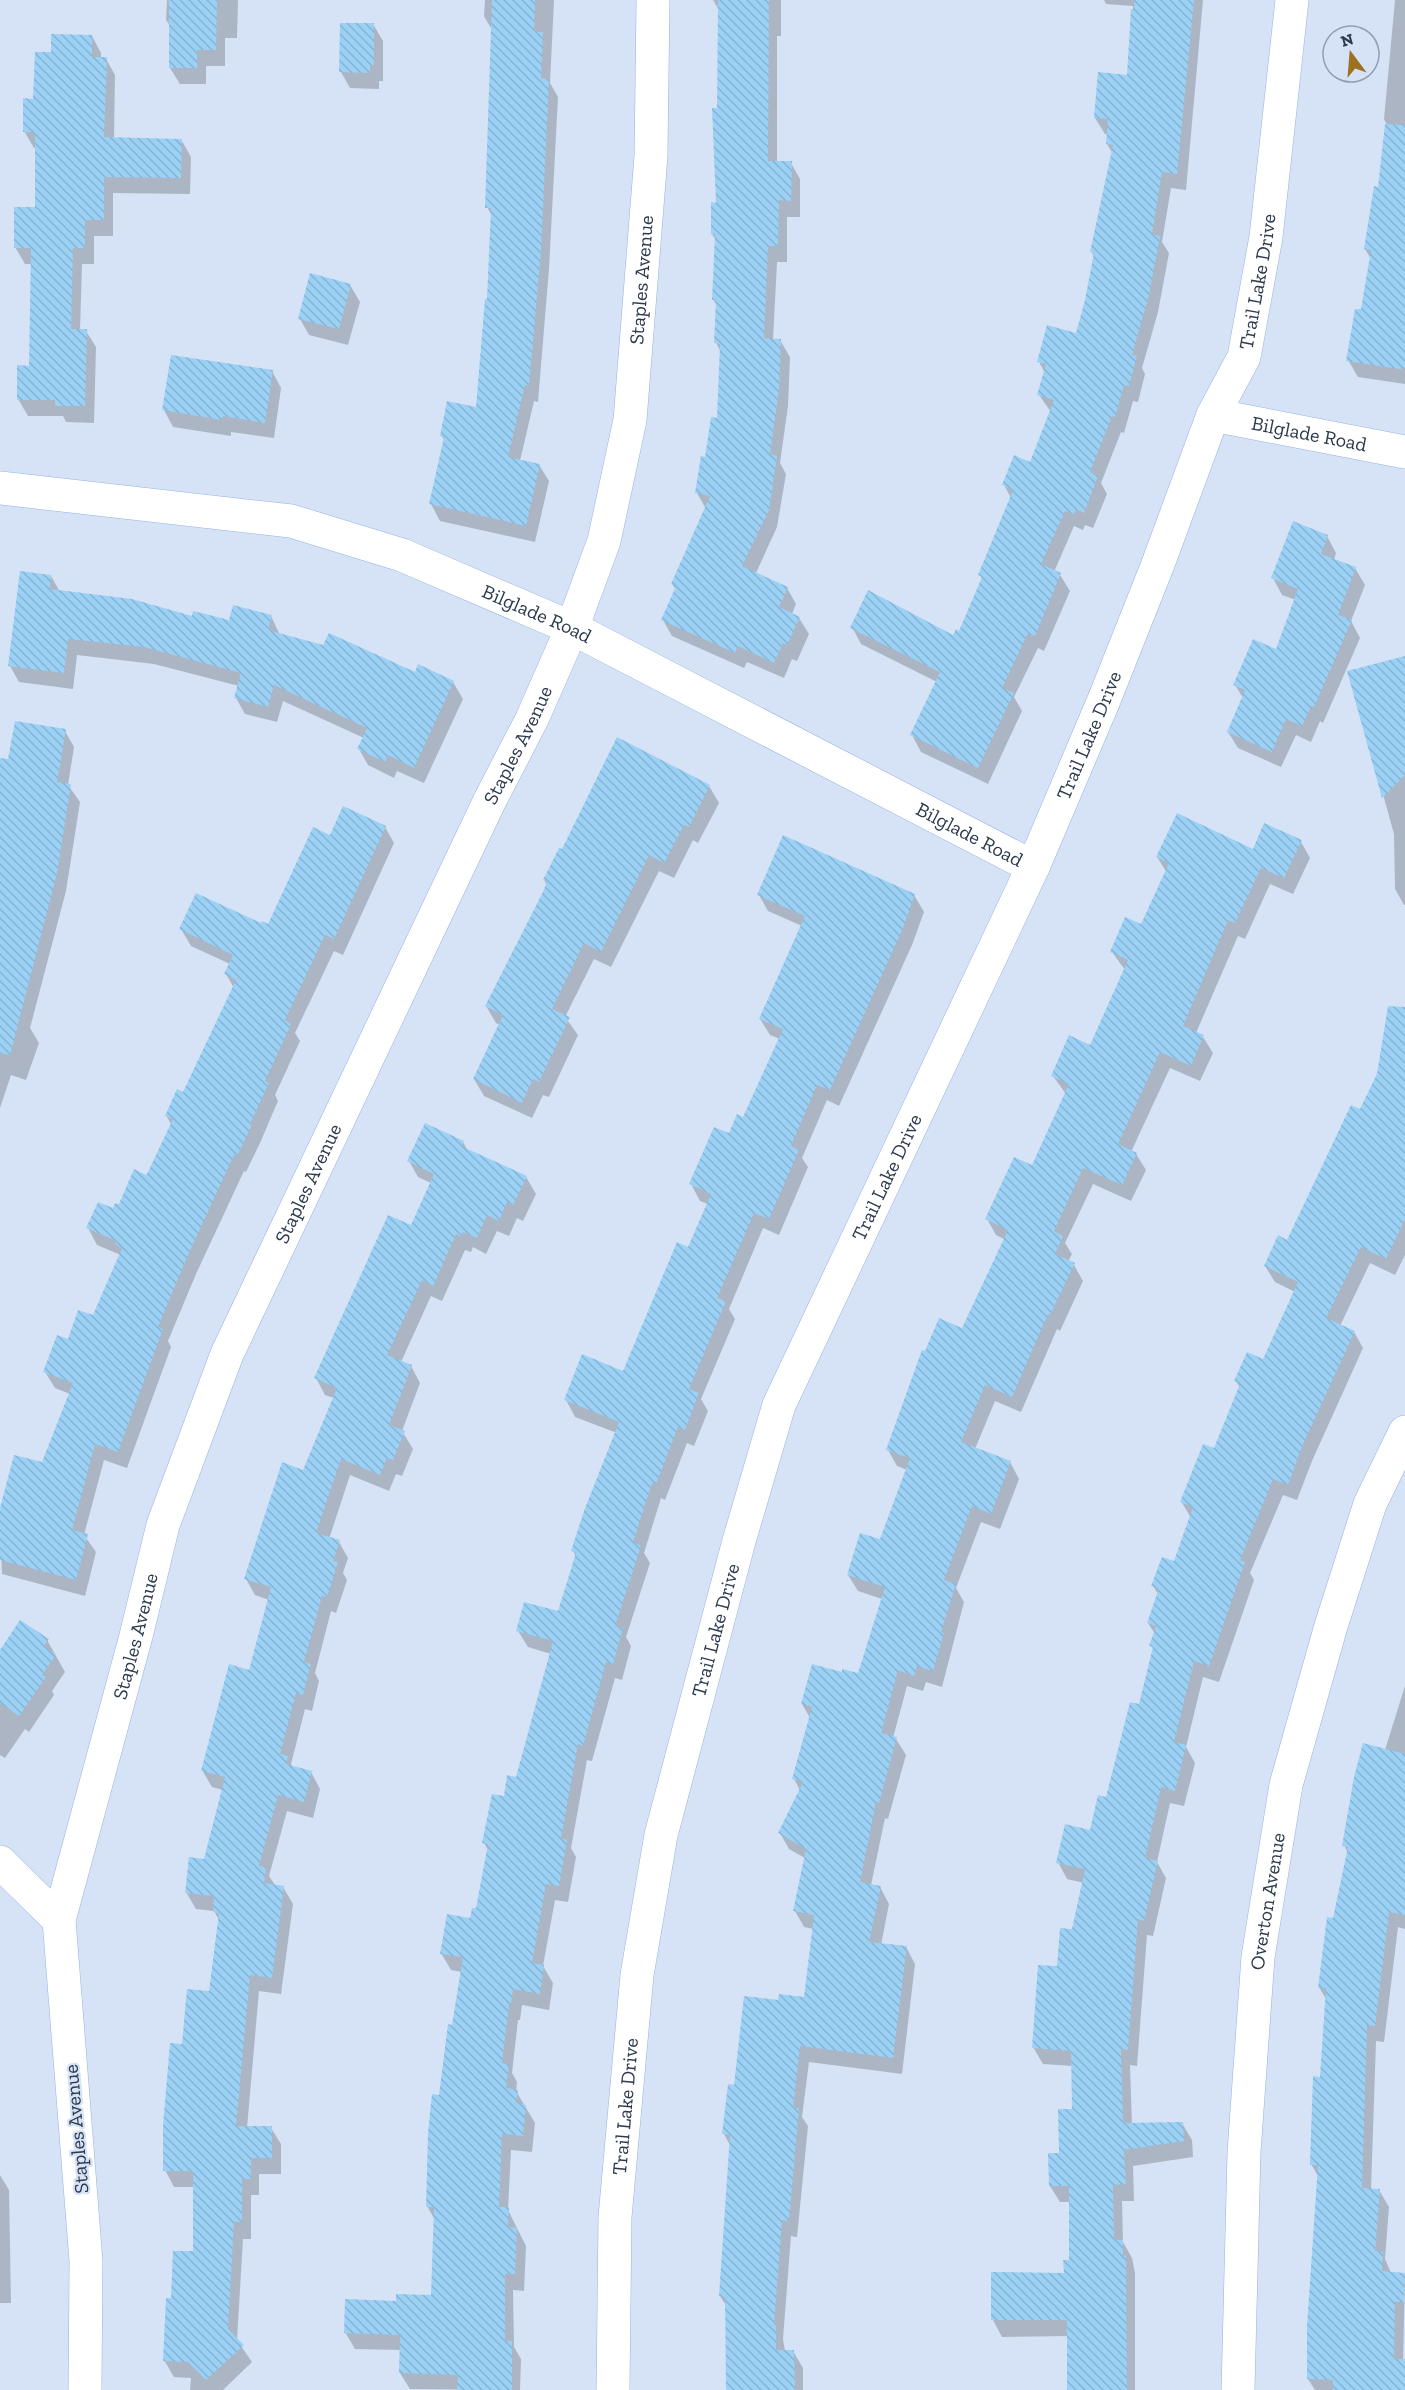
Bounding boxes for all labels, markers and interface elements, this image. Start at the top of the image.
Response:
north arrow [1321,24,1381,84]
text: N [1339,29,1355,51]
street label: Trail Lake Drive [1234,212,1280,351]
street label: Staples Avenue [624,214,658,346]
street label: Bilglade Road [1250,411,1369,456]
street label: Bilglade Road [479,579,596,648]
street label: Trail Lake Drive [1051,667,1126,803]
street label: Staples Avenue [478,682,557,808]
street label: Bilglade Road [912,797,1027,872]
street label: Trail Lake Drive [846,1110,927,1244]
street label: Staples Avenue [269,1120,347,1247]
street label: Trail Lake Drive [686,1561,745,1700]
street label: Staples Avenue [107,1571,163,1702]
street label: Overton Avenue [1245,1831,1290,1971]
street label: Trail Lake Drive [607,2037,643,2176]
street label: Staples Avenue [58,2063,94,2195]

